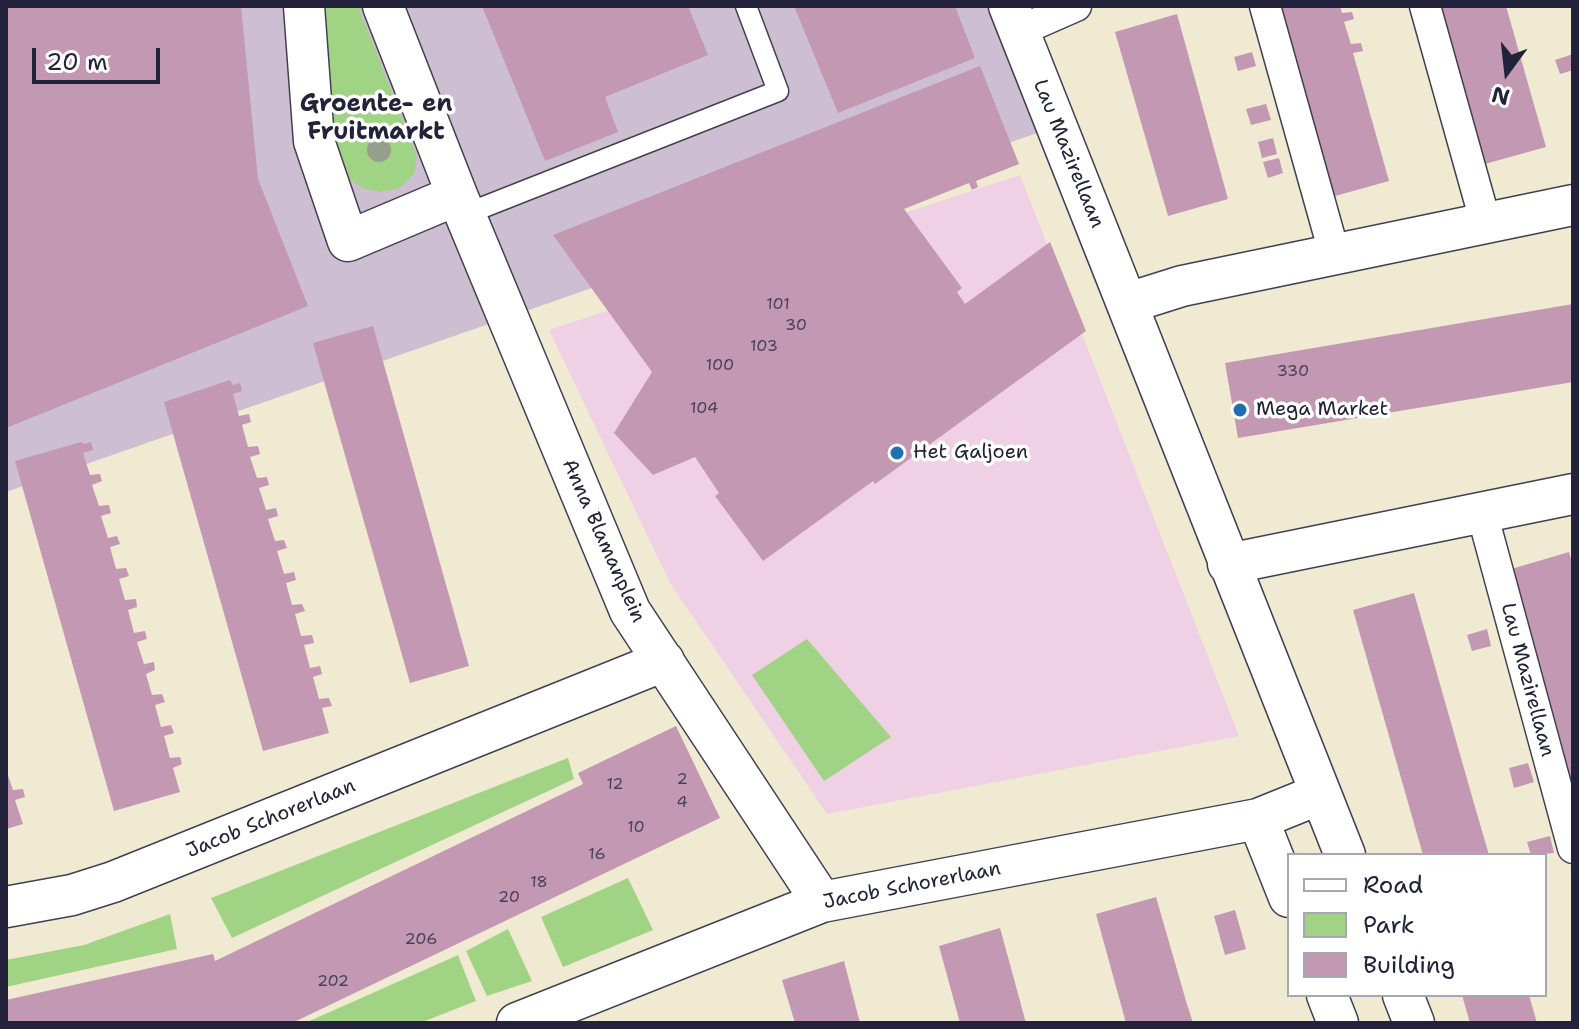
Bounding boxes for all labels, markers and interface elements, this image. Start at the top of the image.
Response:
scale bar [36,32,164,82]
north arrow [1467,32,1547,112]
text: 20 m [46,46,108,78]
street label: Lau Mazirellaan [1027,76,1109,232]
text: N [1488,79,1513,112]
district label: Groente- en Fruitmarkt [300,91,452,147]
house number: 101 [766,295,790,315]
house number: 30 [785,316,807,336]
house number: 103 [750,337,778,357]
house number: 100 [706,356,734,376]
house number: 330 [1277,362,1309,382]
place label: Mega Market [1256,398,1388,422]
house number: 104 [690,399,718,419]
marker: Mega Market [1231,401,1249,419]
place label: Het Galjoen [913,441,1028,465]
marker: Het Galjoen [888,444,906,462]
street label: Anna Blamanplein [556,456,650,626]
street label: Lau Mazirellaan [1495,601,1559,759]
house number: 2 [676,770,688,790]
street label: Jacob Schorerlaan [183,774,359,864]
house number: 12 [606,775,624,795]
house number: 4 [676,793,688,813]
house number: 10 [627,818,645,838]
house number: 16 [588,845,606,865]
legend [1287,853,1547,997]
street label: Jacob Schorerlaan [821,857,1003,915]
text: Road [1363,869,1423,901]
house number: 18 [530,873,548,893]
house number: 20 [498,888,520,908]
text: Park [1363,909,1415,941]
house number: 206 [405,930,437,950]
text: Building [1363,949,1455,981]
house number: 202 [317,972,349,992]

